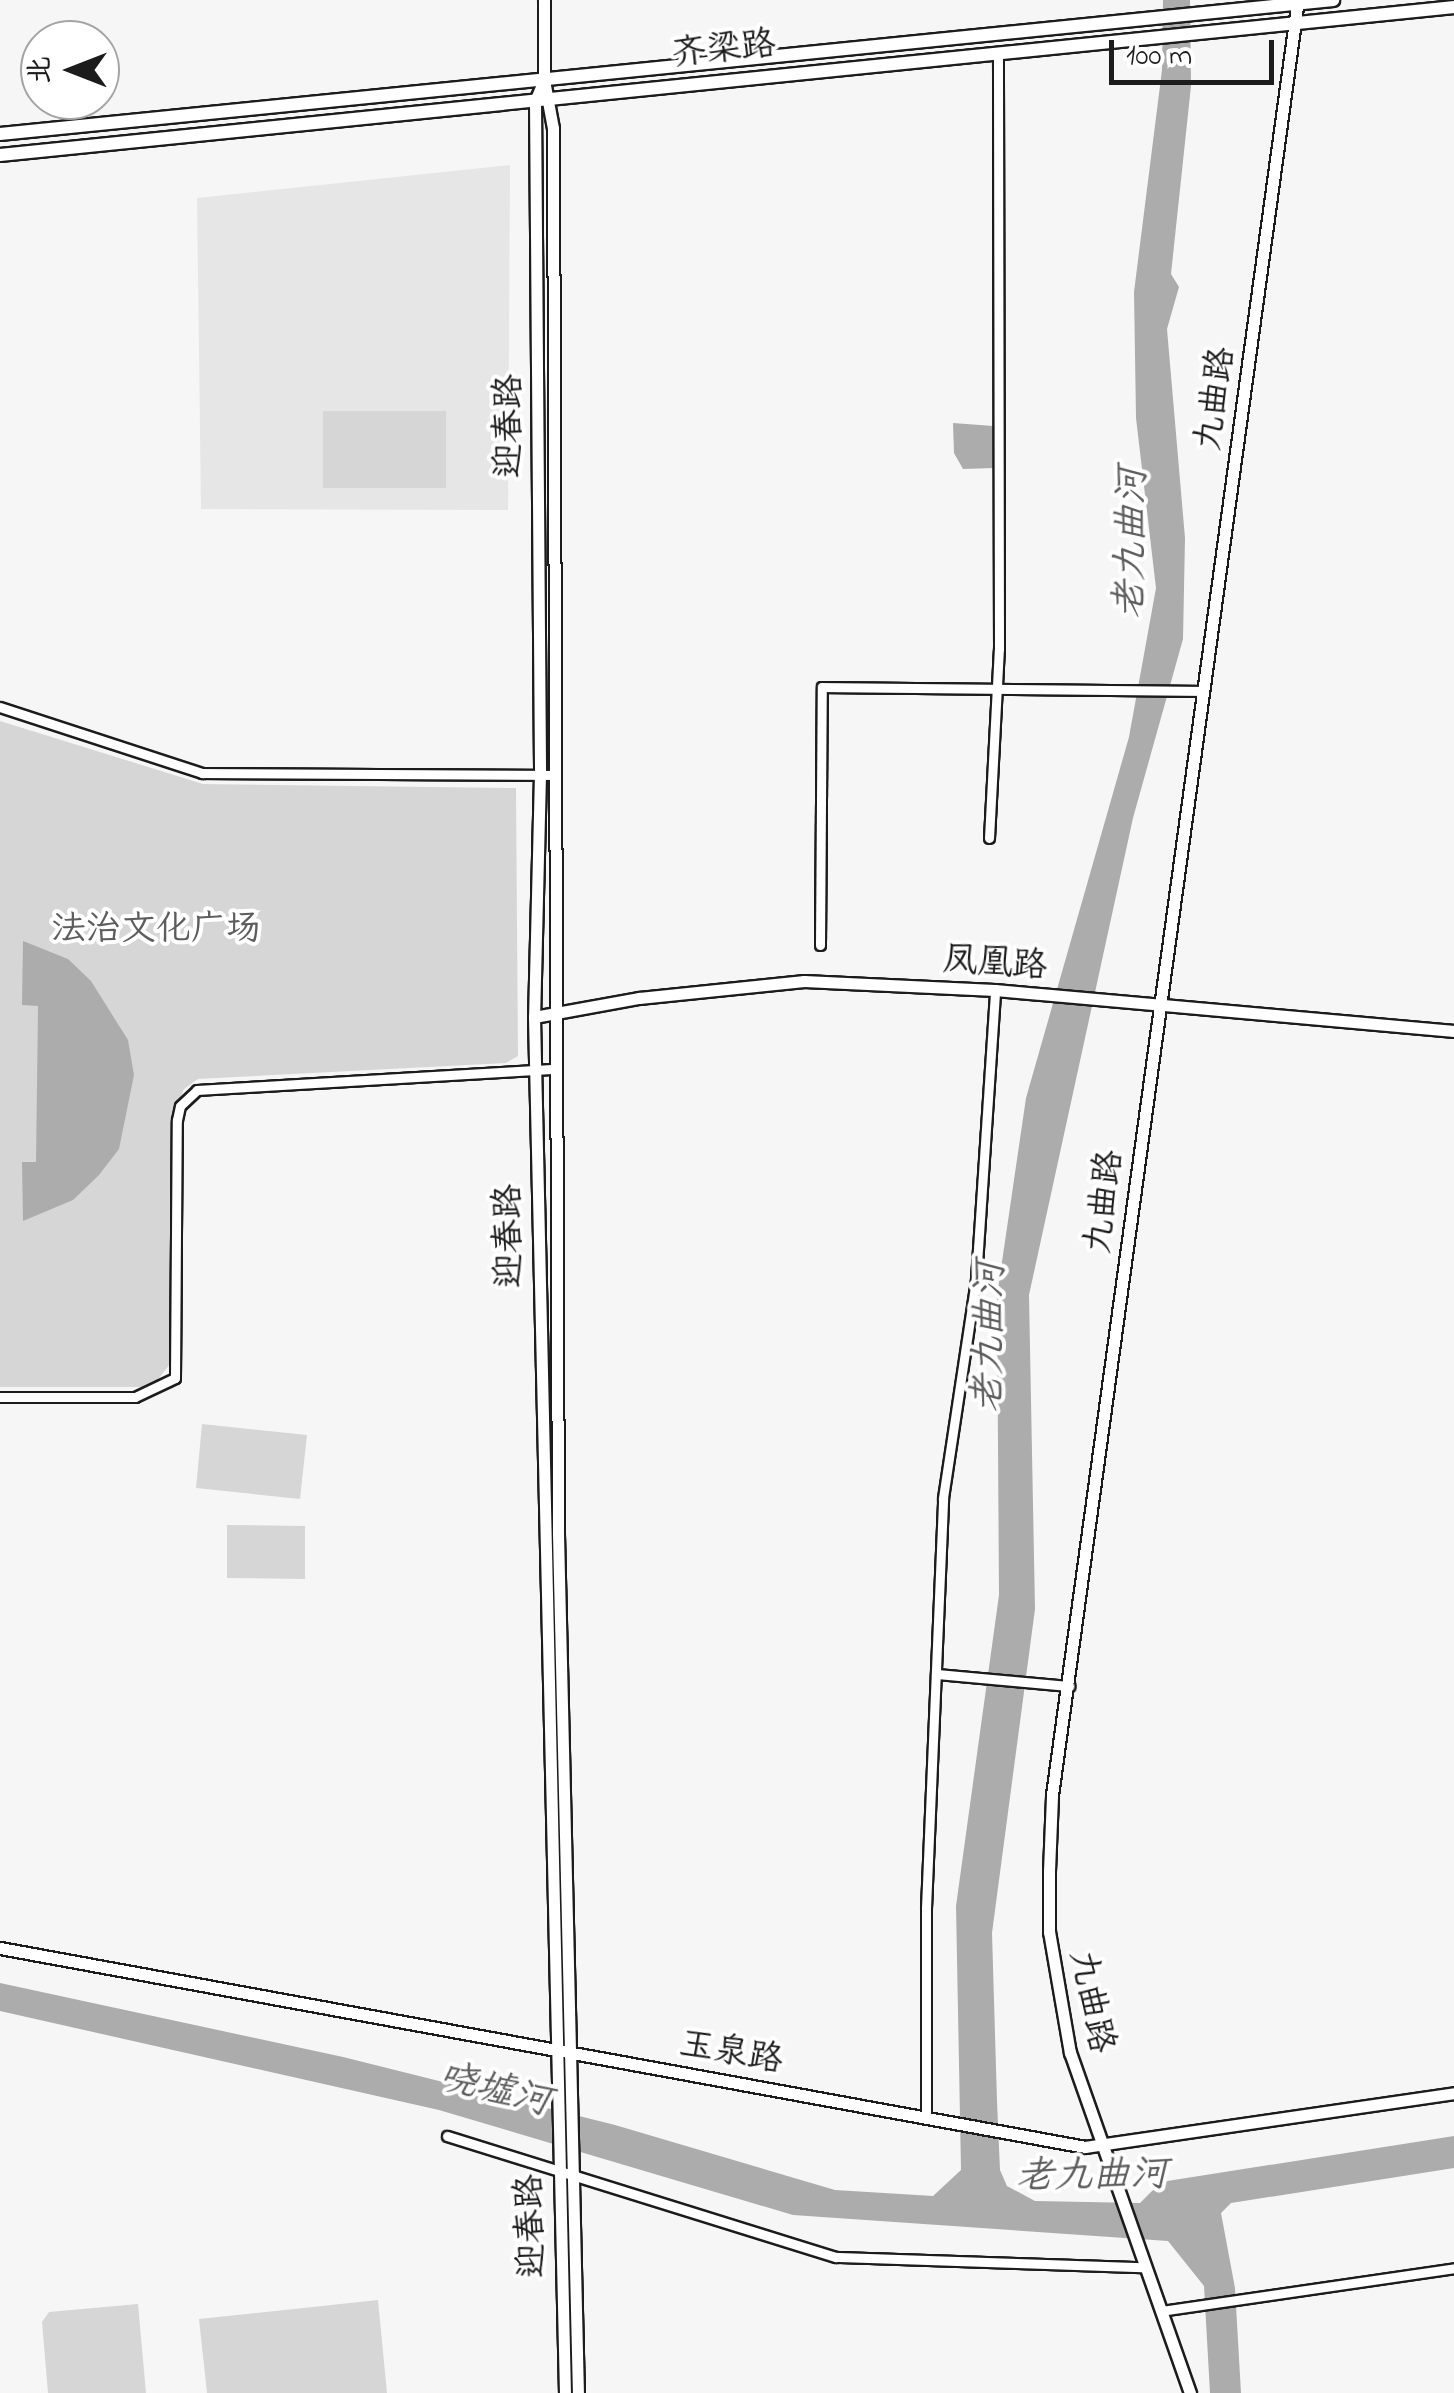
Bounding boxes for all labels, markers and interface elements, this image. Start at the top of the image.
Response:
north arrow [20,20,120,120]
scale bar [1114,20,1279,82]
street label: 齐梁路 [670,25,778,77]
text: 100 m [1126,35,1192,79]
text: 北 [21,56,62,84]
street label: 九曲路 [1189,344,1245,454]
street label: 迎春路 [490,374,532,478]
water label: 老九曲河 [1110,467,1158,619]
park label: 法治文化广场 [51,910,261,952]
street label: 凤凰路 [941,940,1049,990]
street label: 九曲路 [1079,1147,1133,1257]
street label: 迎春路 [489,1183,533,1289]
water label: 老九曲河 [968,1261,1016,1413]
street label: 九曲路 [1059,1946,1121,2058]
street label: 玉泉路 [676,2024,786,2084]
water label: 哓墟河 [433,2056,555,2128]
water label: 老九曲河 [1016,2154,1168,2202]
street label: 迎春路 [510,2173,556,2279]

